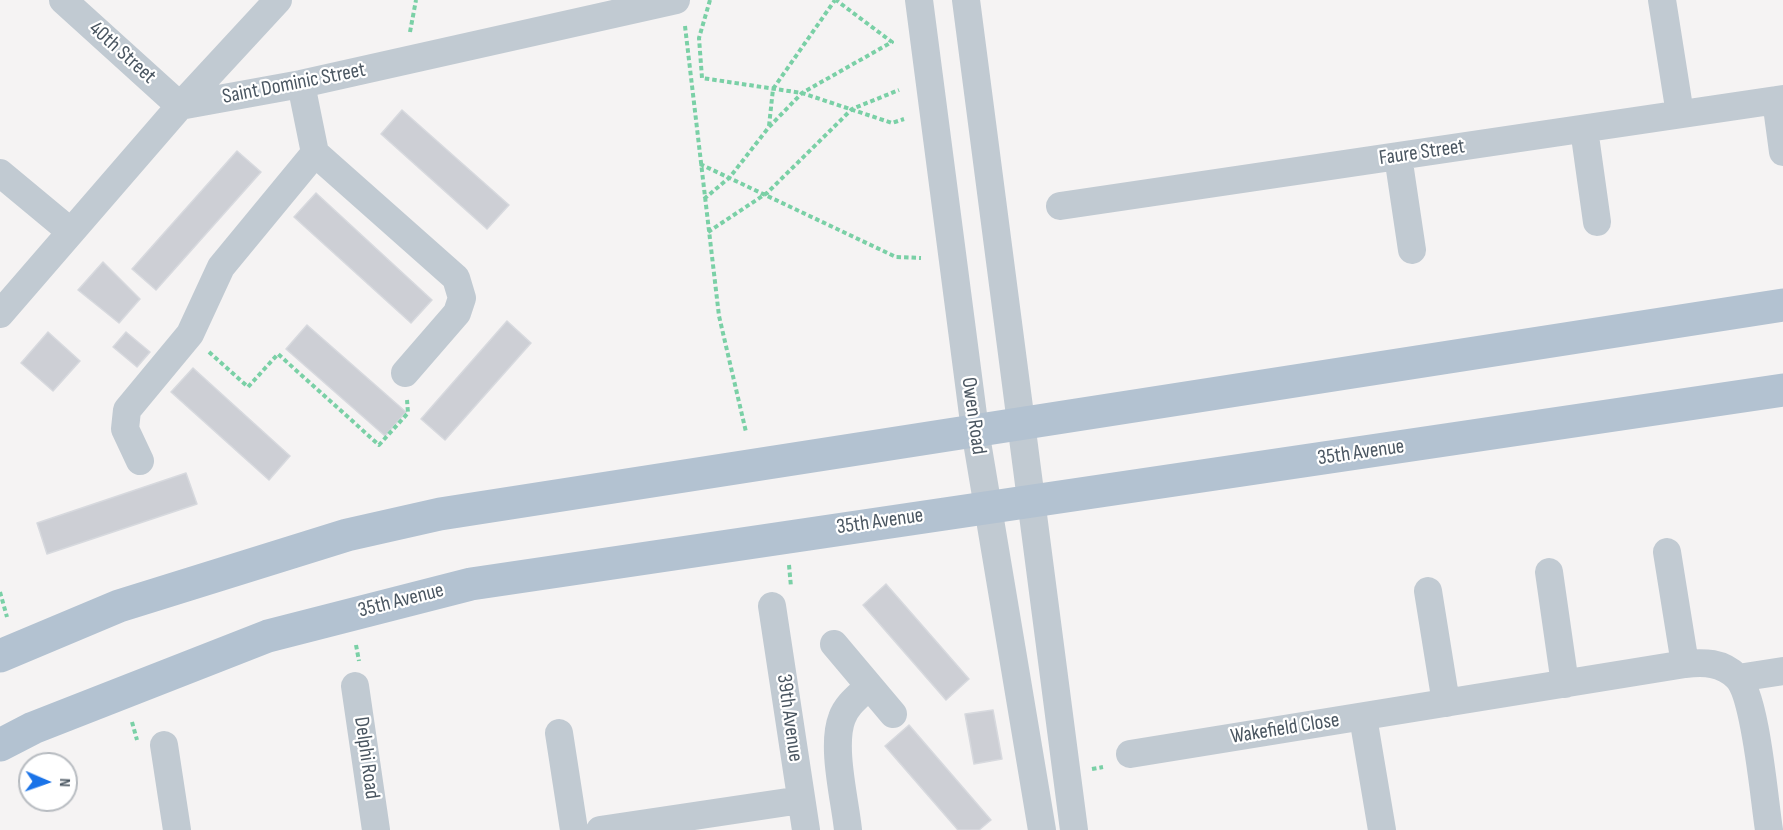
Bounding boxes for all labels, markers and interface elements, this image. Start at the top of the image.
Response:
street label: 40th Street [83,16,161,90]
street label: Saint Dominic Street [220,58,368,110]
street label: Faure Street [1378,135,1466,171]
street label: Owen Road [955,376,991,456]
street label: 35th Avenue [1316,434,1406,472]
street label: 35th Avenue [835,503,925,541]
street label: 35th Avenue [356,578,446,624]
street label: 39th Avenue [770,673,808,763]
street label: Wakefield Close [1229,708,1341,750]
street label: Delphi Road [348,715,384,801]
north arrow [18,752,78,812]
text: N [55,778,74,787]

